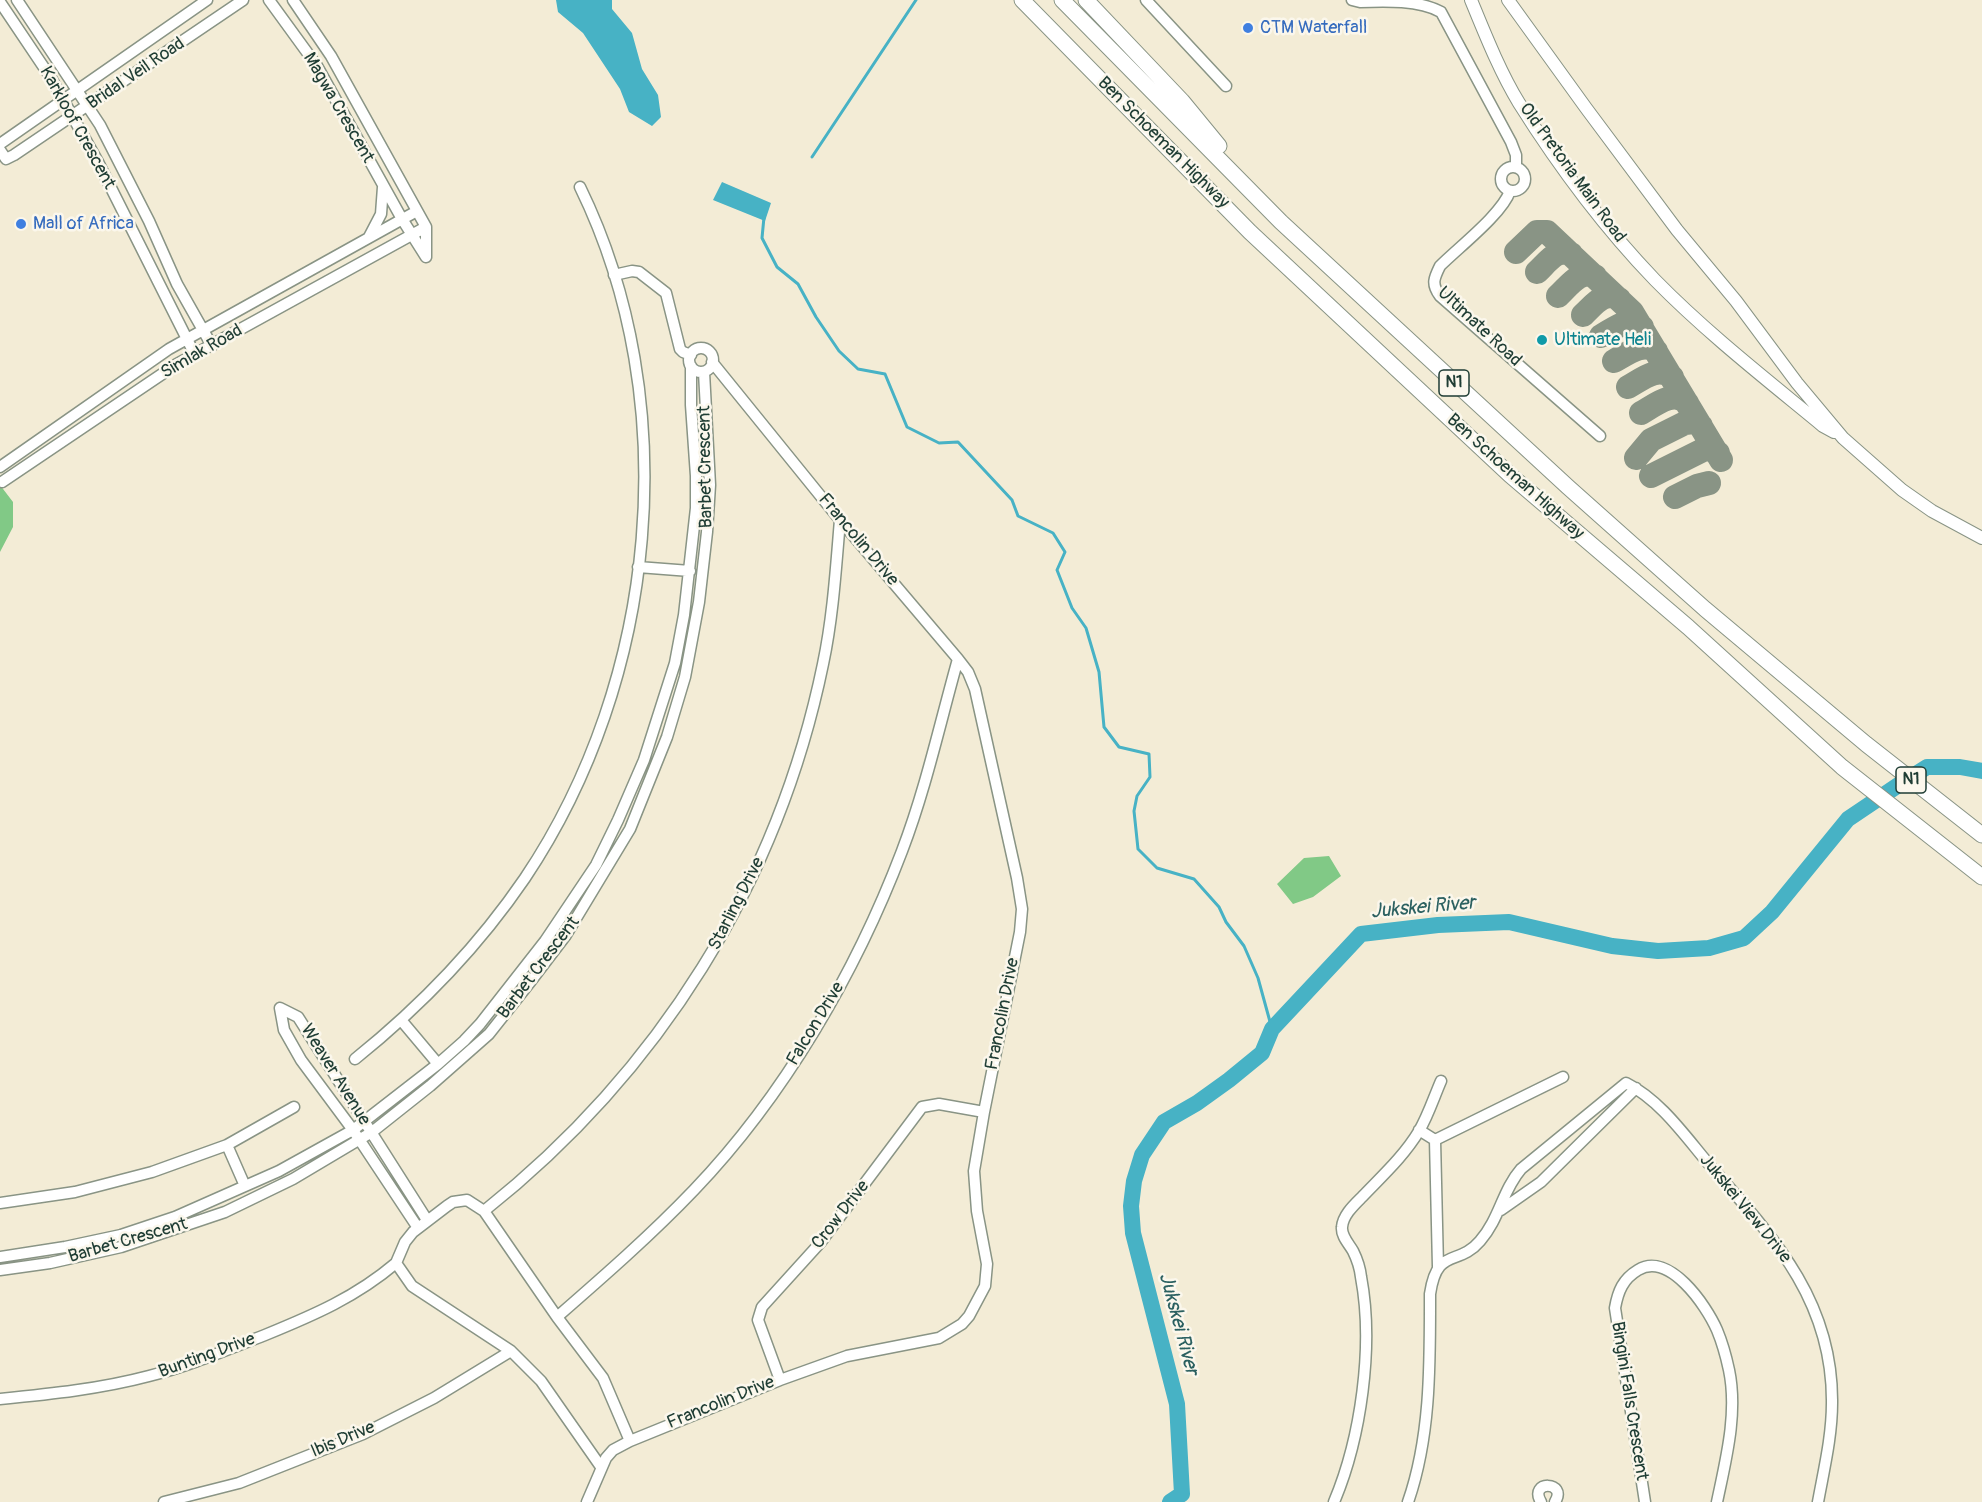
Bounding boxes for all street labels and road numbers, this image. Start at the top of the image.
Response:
street label: Bridal Veil Road [83,33,189,115]
street label: Magwa Crescent [298,49,378,167]
street label: Karkloof Crescent [34,63,120,193]
street label: Ben Schoeman Highway [1093,73,1233,213]
street label: Old Pretoria Main Road [1514,99,1630,247]
street label: Ultimate Road [1432,282,1526,372]
street label: Simlak Road [157,320,247,384]
road number: N1 [1439,370,1469,396]
street label: Barbet Crescent [694,405,718,529]
street label: Ben Schoeman Highway [1442,410,1588,544]
street label: Francolin Drive [813,489,903,591]
road number: N1 [1896,767,1926,793]
street label: Starling Drive [704,854,770,954]
street label: Barbet Crescent [493,912,585,1024]
street label: Francolin Drive [982,956,1024,1072]
street label: Falcon Drive [783,978,849,1070]
street label: Weaver Avenue [295,1020,375,1130]
street label: Jukskei View Drive [1694,1150,1796,1268]
street label: Crow Drive [808,1176,874,1254]
street label: Barbet Crescent [66,1214,190,1268]
street label: Bingini Falls Crescent [1606,1320,1652,1482]
street label: Bunting Drive [156,1329,258,1383]
street label: Francolin Drive [664,1372,778,1434]
street label: Ibis Drive [308,1417,378,1463]

